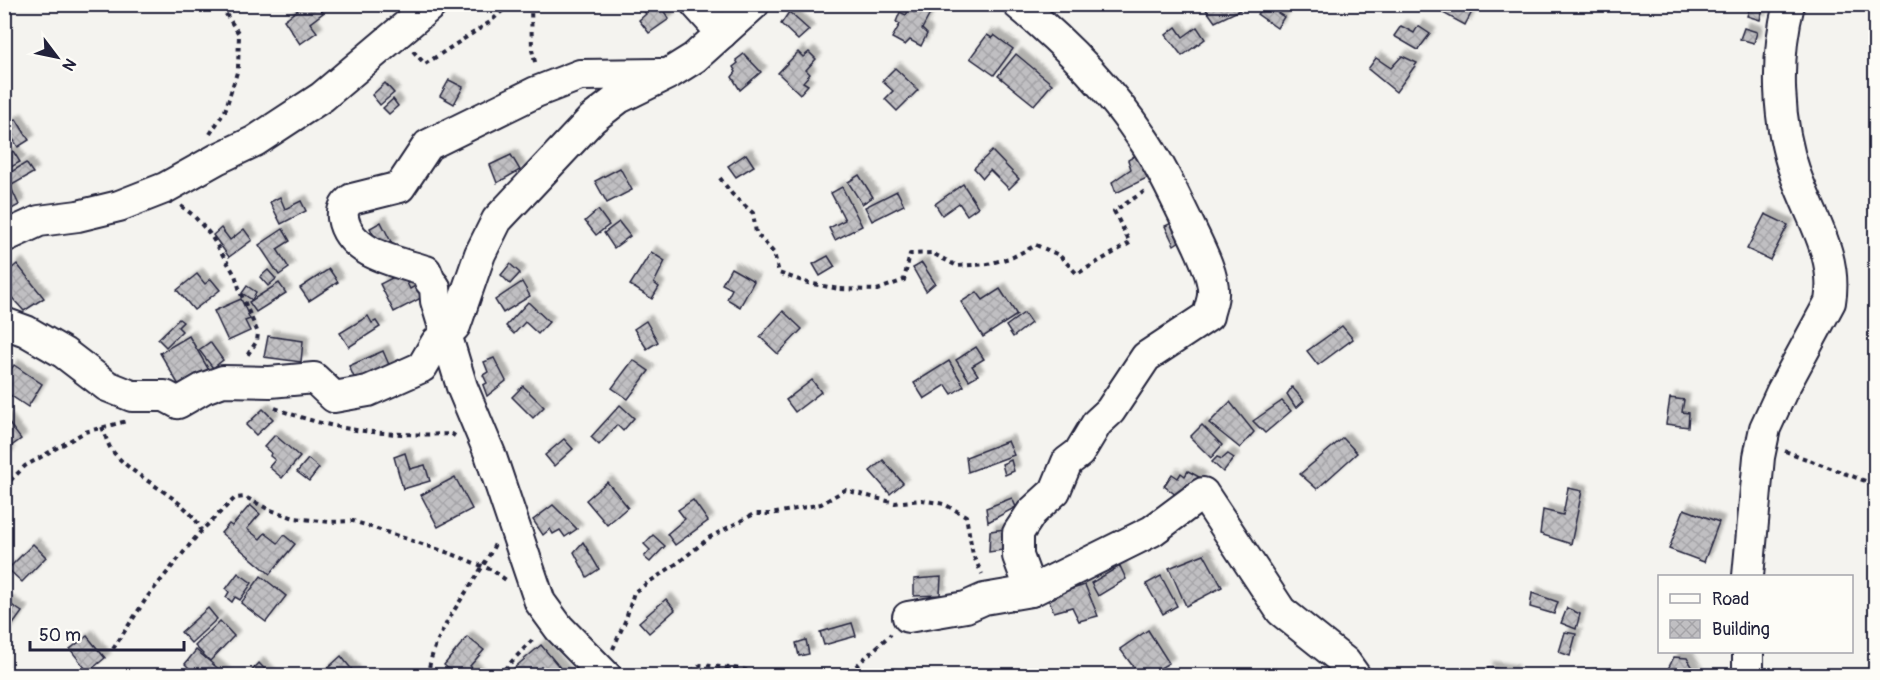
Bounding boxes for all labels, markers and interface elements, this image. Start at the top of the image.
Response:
north arrow [27,27,87,87]
text: N [57,55,80,74]
legend [1658,575,1853,653]
text: Road [1712,588,1749,611]
scale bar [30,614,184,652]
text: Building [1712,618,1770,641]
text: 50 m [39,624,81,647]

